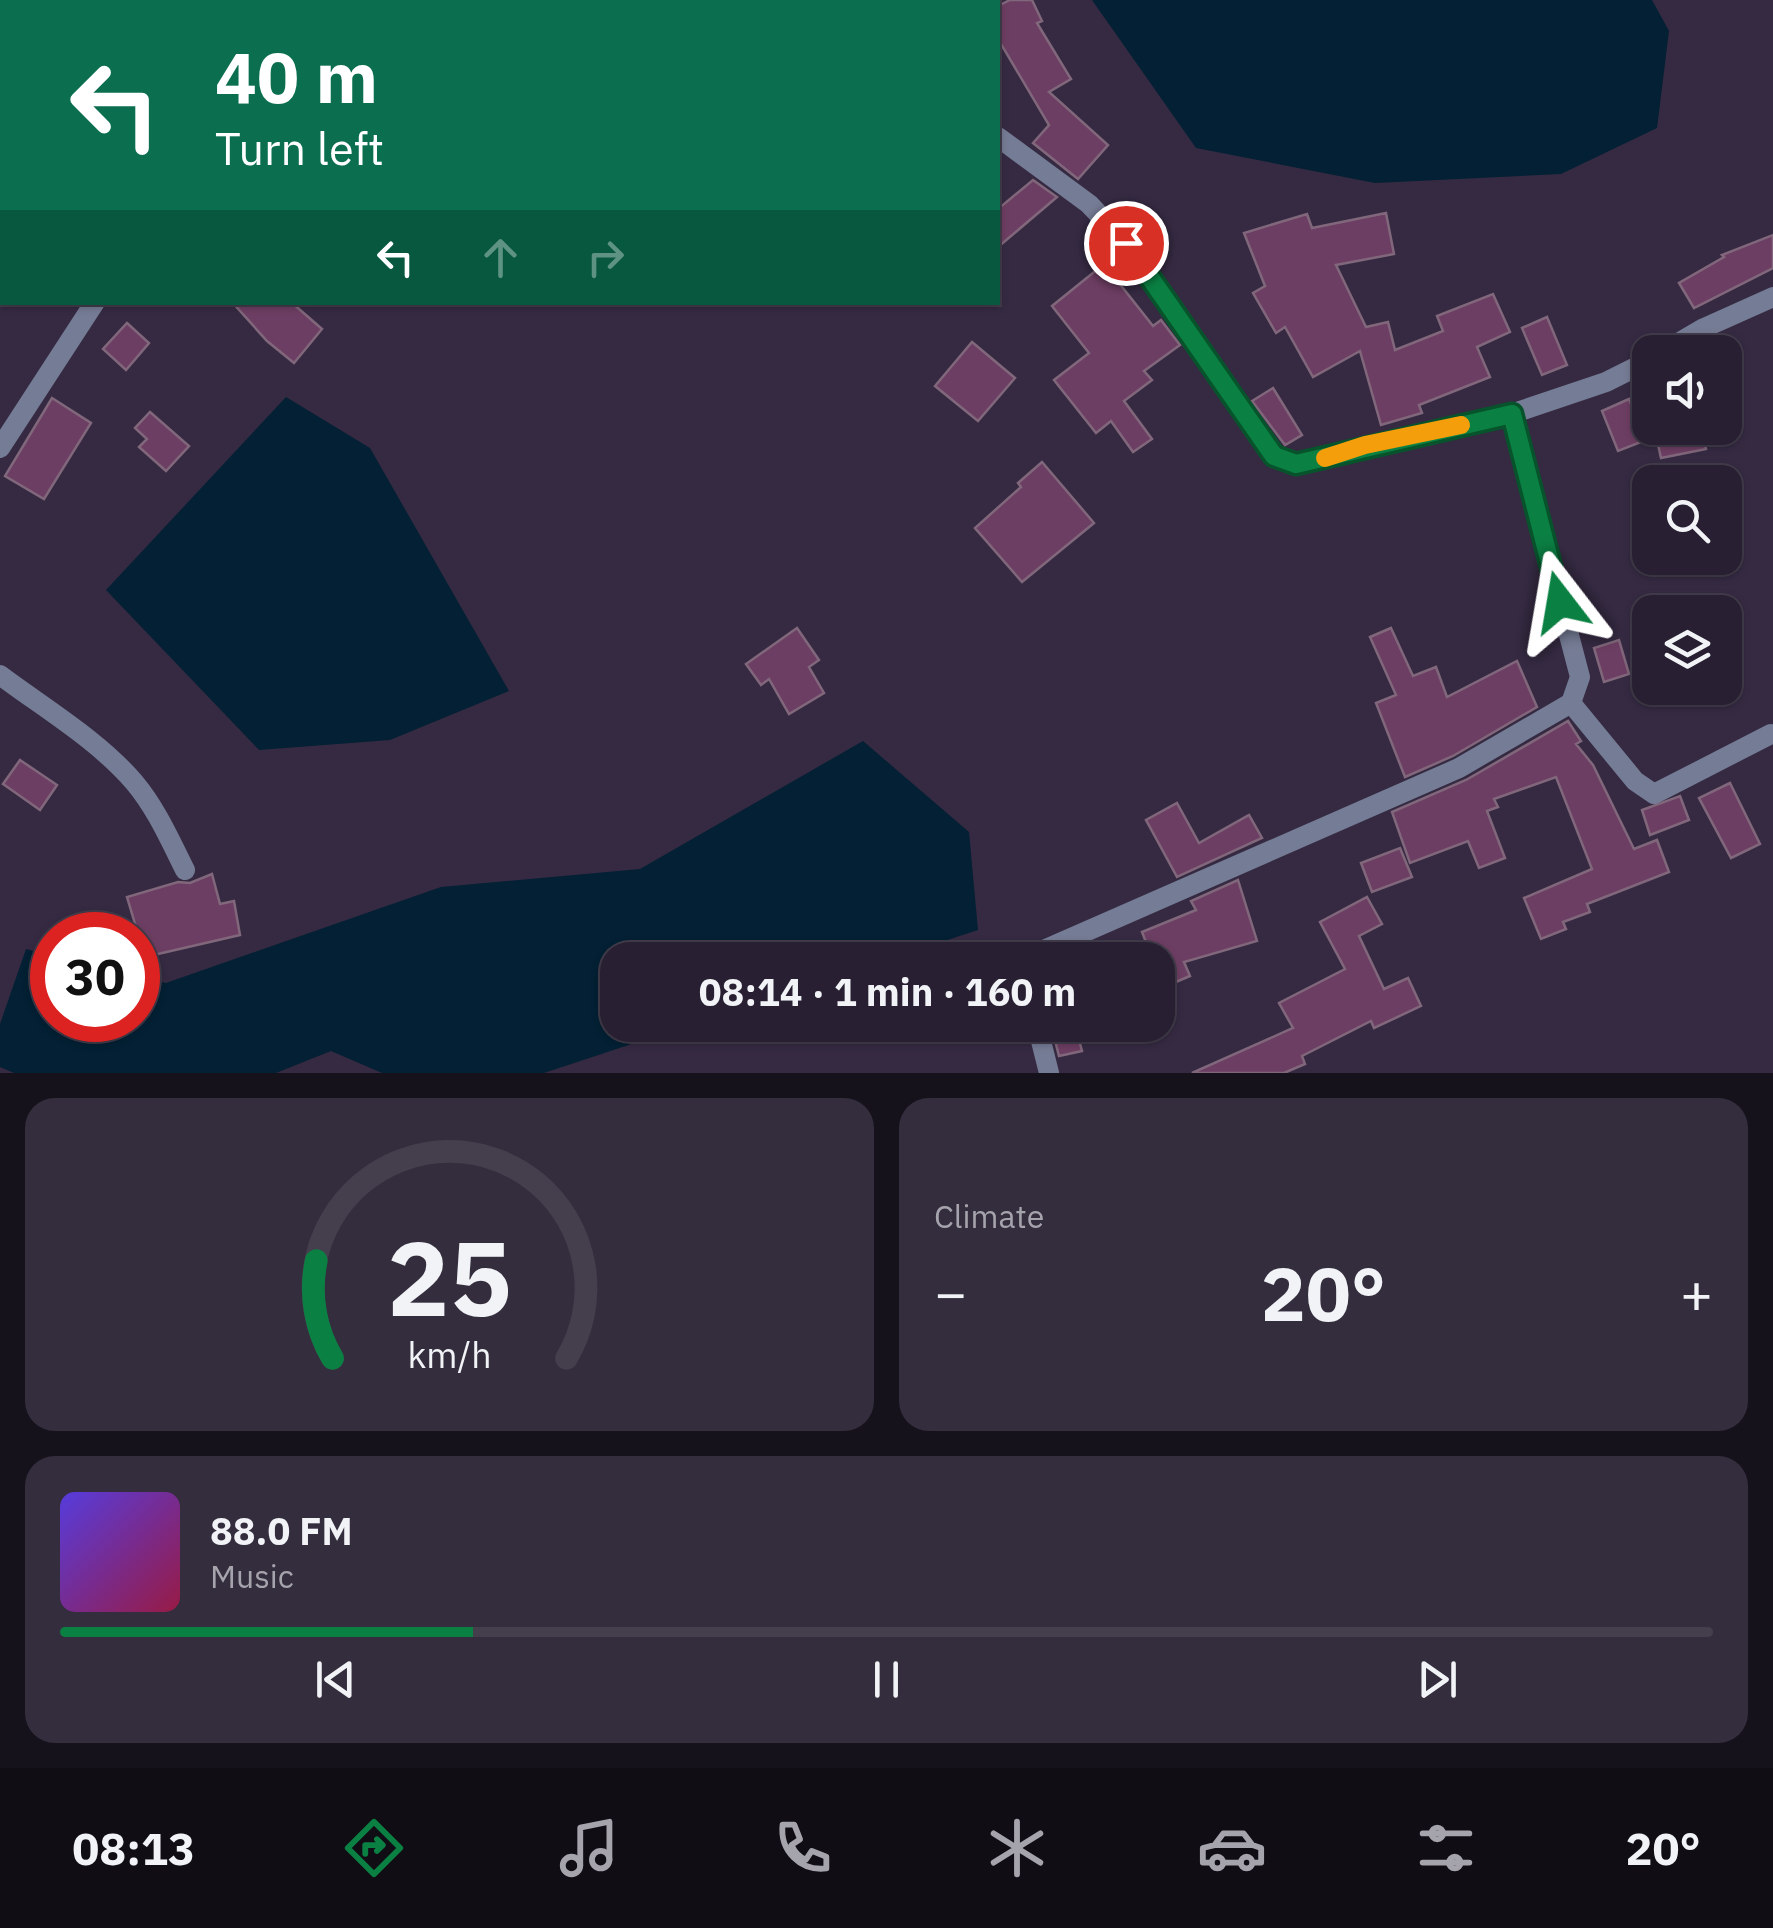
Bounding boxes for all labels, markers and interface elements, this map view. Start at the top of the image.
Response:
text: 40 m [215,31,378,122]
icon: left [50,40,180,170]
text: Turn left [215,119,384,177]
pin [1084,201,1169,286]
icon: arrive [1099,216,1154,271]
icon: left [368,230,423,285]
icon: ahead [473,230,528,285]
icon: right [578,230,633,285]
map controls [1632,335,1742,705]
button: sound [1632,335,1742,445]
button: search [1632,465,1742,575]
position arrow [1508,550,1612,654]
button: layers [1632,595,1742,705]
speed limit sign: 30 [30,912,160,1042]
text: 08:14 · 1 min · 160 m [699,967,1076,1016]
text: Climate [934,1195,1044,1237]
text: 25 [387,1209,512,1345]
text: 20° [1261,1244,1386,1342]
text: − [934,1257,967,1328]
text: + [1680,1257,1713,1328]
text: km/h [407,1331,492,1378]
text: 88.0 FM [210,1506,353,1555]
text: Music [210,1555,294,1597]
icon: previous [308,1652,363,1707]
icon: pause [859,1652,914,1707]
icon: next [1410,1652,1465,1707]
icon: directions [339,1813,409,1883]
icon: music [554,1813,624,1883]
icon: phone [768,1813,838,1883]
icon: climate [982,1813,1052,1883]
icon: car [1197,1813,1267,1883]
icon: filters [1411,1813,1481,1883]
text: 08:13 [72,1819,195,1877]
text: 20° [1626,1819,1701,1877]

